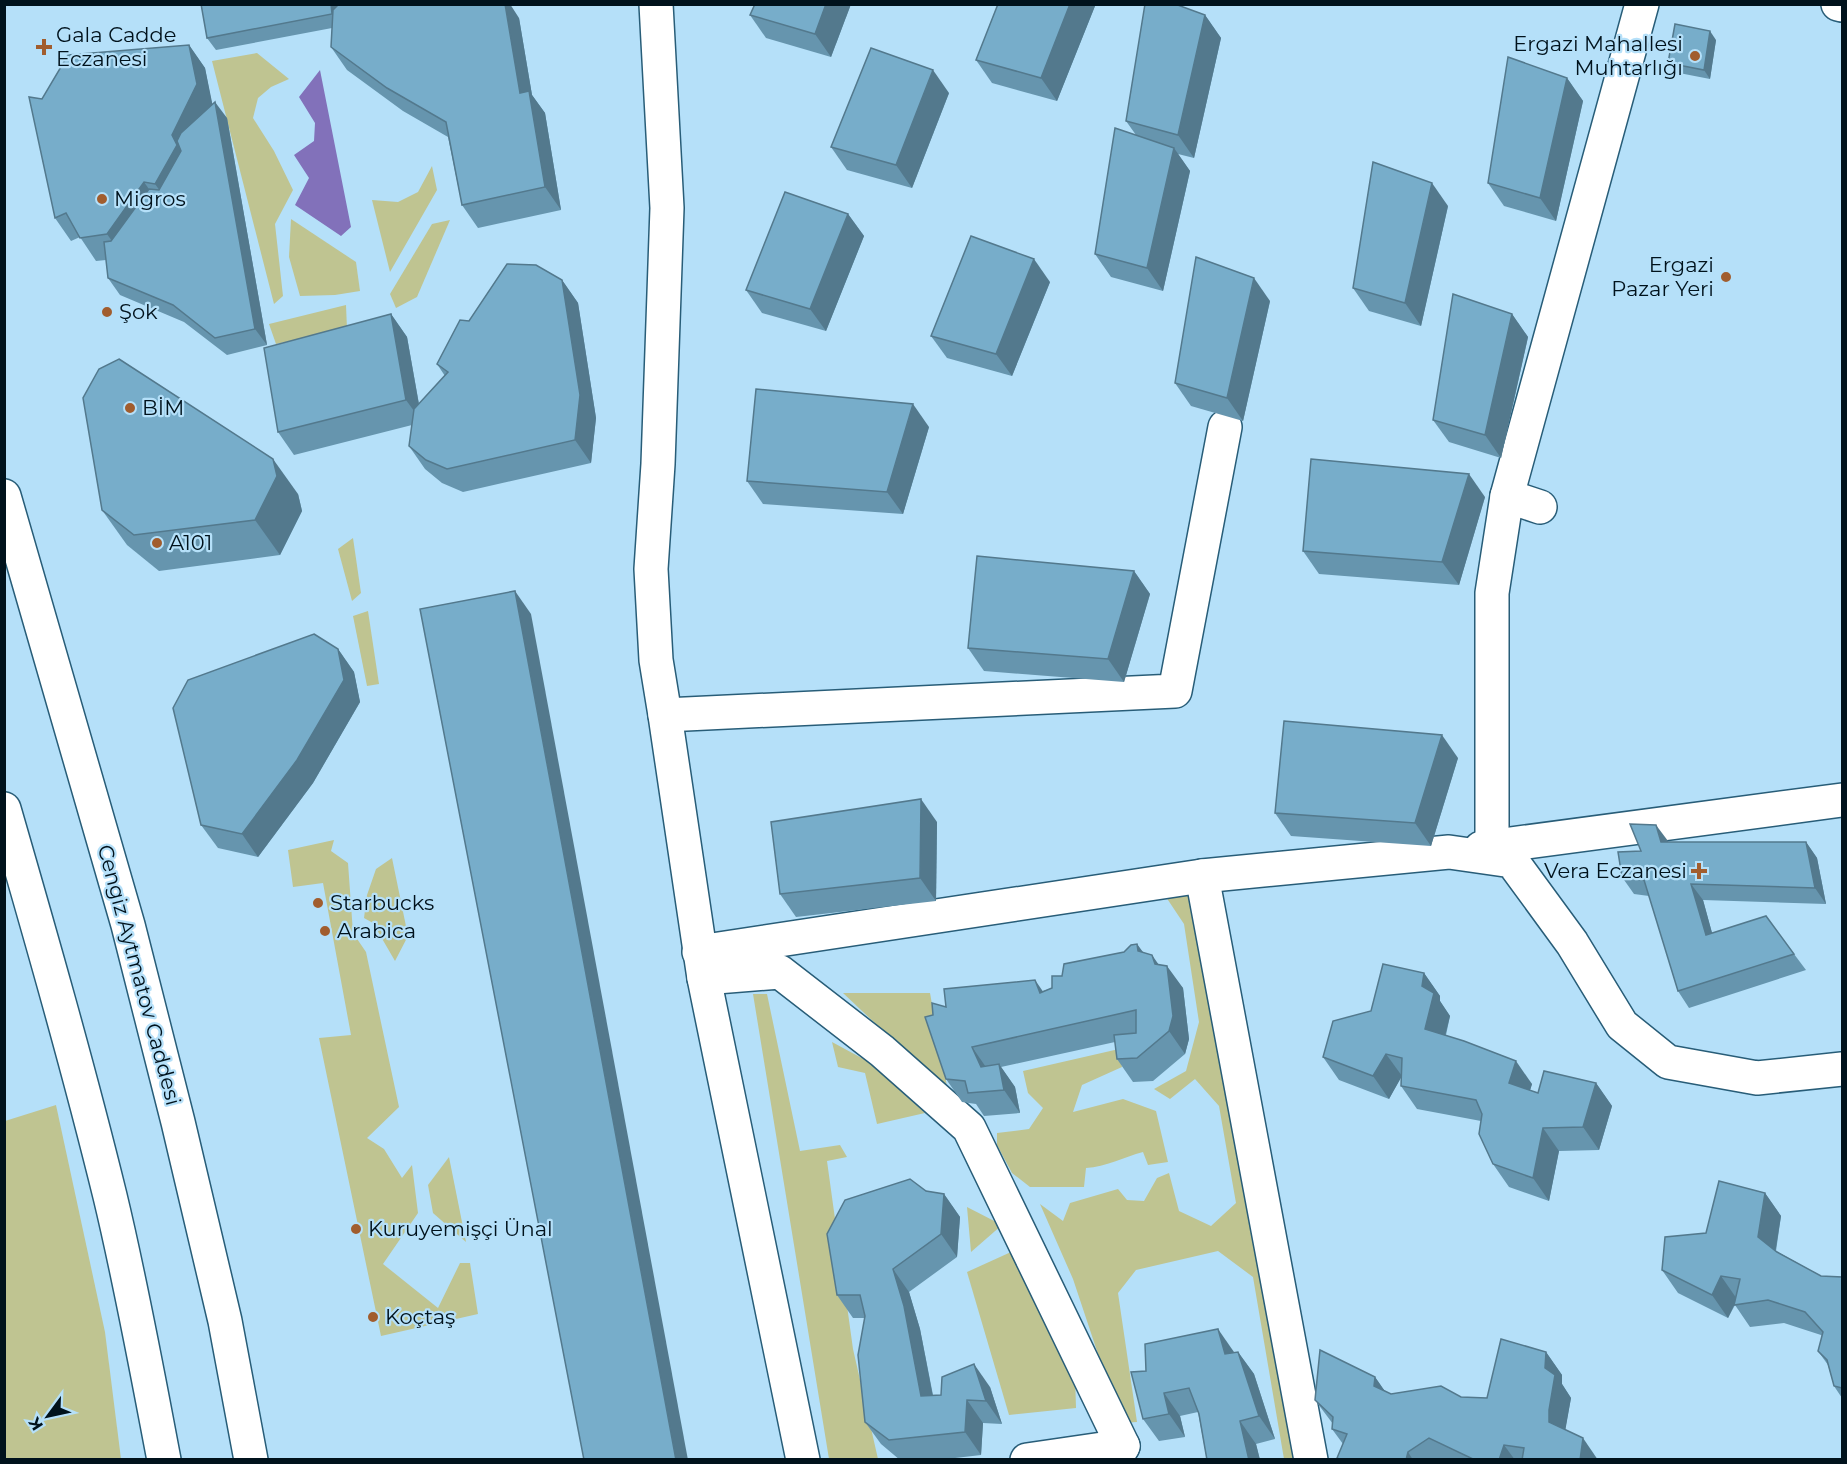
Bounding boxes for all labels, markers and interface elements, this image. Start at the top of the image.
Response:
place label: Gala Cadde Eczanesi [56,22,176,71]
place label: Ergazi Mahallesi Muhtarlığı [1513,31,1683,80]
marker: Gala Cadde Eczanesi [37,40,51,54]
marker: Ergazi Mahallesi Muhtarlığı [1688,49,1702,63]
place label: Migros [114,186,186,211]
marker: Migros [95,192,109,206]
place label: Ergazi Pazar Yeri [1611,252,1714,301]
marker: Ergazi Pazar Yeri [1719,270,1733,284]
place label: Şok [119,299,158,324]
marker: Şok [100,305,114,319]
place label: BİM [142,395,184,420]
marker: BİM [123,401,137,415]
place label: A101 [169,530,212,555]
marker: A101 [150,536,164,550]
street label: Cengiz Aytmatov Caddesi [93,842,186,1108]
place label: Vera Eczanesi [1544,858,1687,883]
marker: Vera Eczanesi [1692,864,1706,878]
place label: Starbucks [330,890,434,915]
marker: Starbucks [311,896,325,910]
place label: Arabica [337,918,416,943]
marker: Arabica [318,924,332,938]
place label: Kuruyemişçi Ünal [368,1216,553,1241]
marker: Kuruyemişçi Ünal [349,1222,363,1236]
place label: Koçtaş [385,1304,455,1329]
marker: Koçtaş [366,1310,380,1324]
north arrow [18,1386,78,1446]
text: K [24,1413,47,1434]

